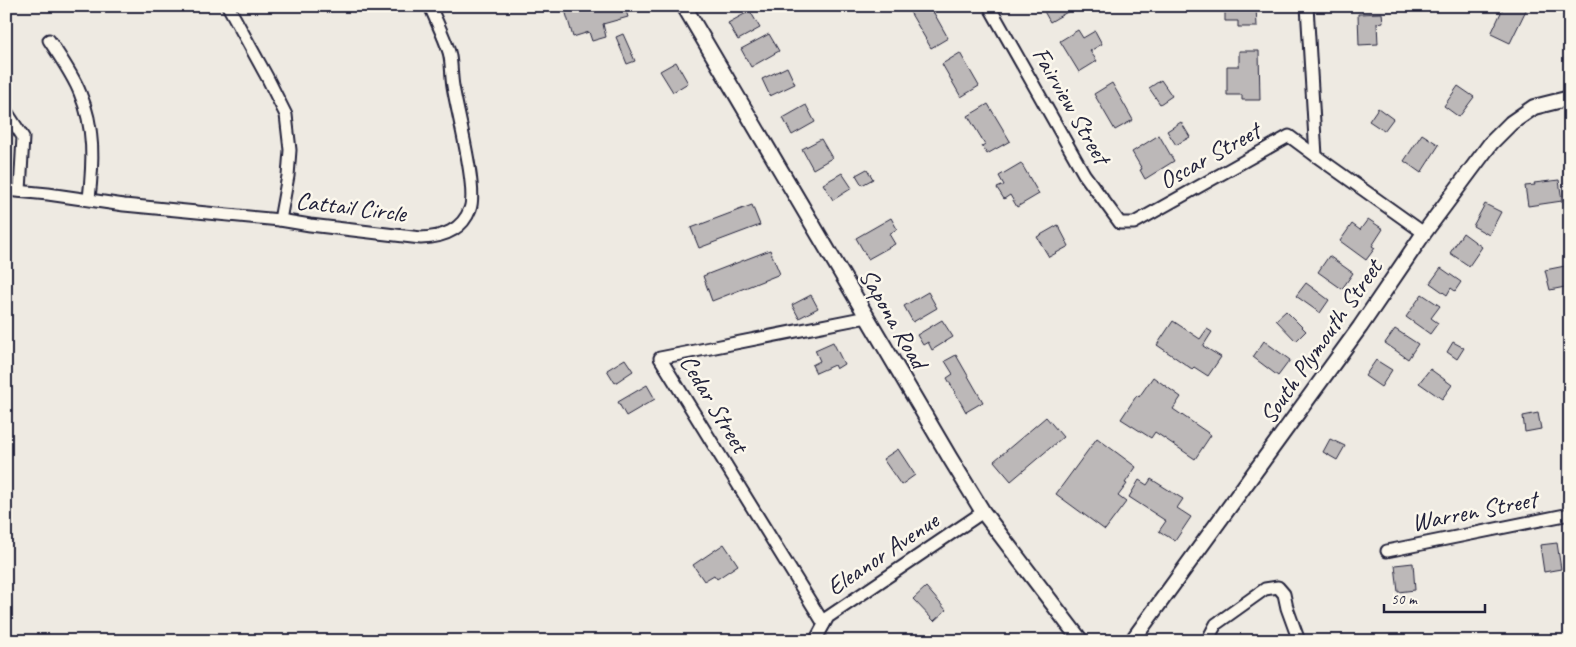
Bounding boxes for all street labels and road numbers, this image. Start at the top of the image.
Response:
street label: Fairview Street [1025,41,1119,173]
street label: Oscar Street [1153,113,1269,197]
street label: Cattail Circle [294,184,410,230]
street label: South Plymouth Street [1252,251,1391,430]
street label: Sapona Road [852,263,936,377]
street label: Cedar Street [672,349,757,461]
street label: Warren Street [1409,482,1543,539]
street label: Eleanor Avenue [820,504,946,603]

